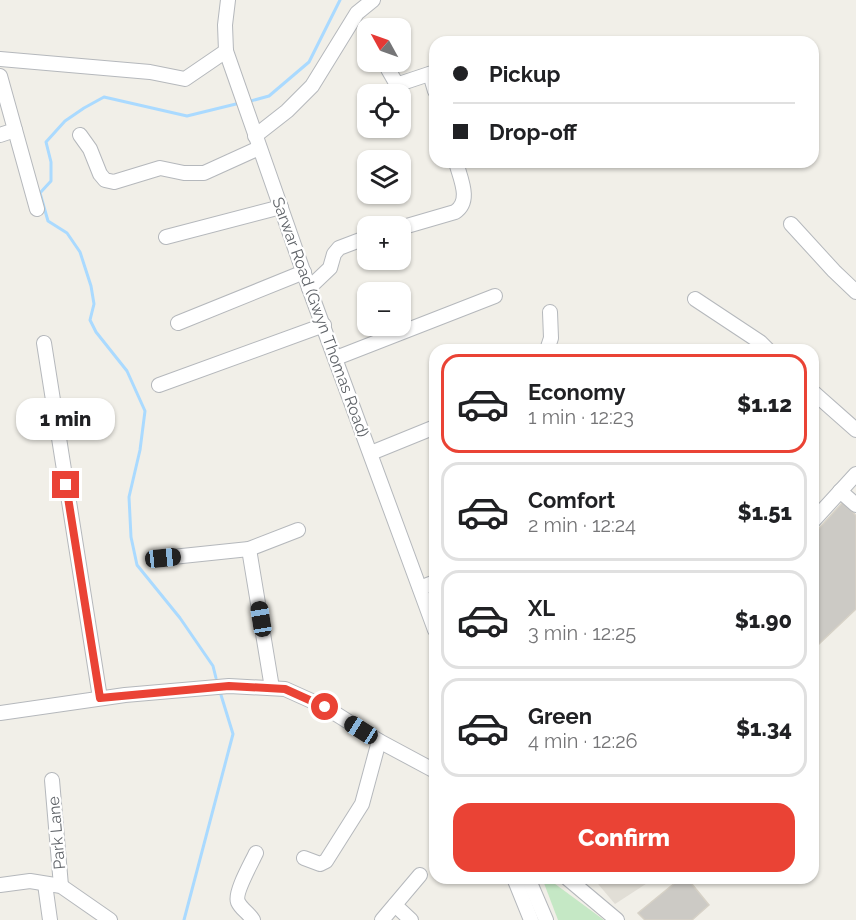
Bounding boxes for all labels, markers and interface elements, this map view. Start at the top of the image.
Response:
north arrow [357,18,411,72]
map controls [357,18,411,336]
text: Pickup [489,61,561,87]
button: locate [357,84,411,138]
text: Drop-off [489,119,577,145]
button: layers [357,150,411,204]
street label: Sarwar Road (Gwyn Thomas Road) [268,195,373,440]
button: + [357,216,411,270]
button: − [357,282,411,336]
icon: car [456,377,510,431]
text: Economy [528,379,626,405]
text: $1.12 [737,391,792,417]
callout: 1 min [16,398,116,440]
text: 1 min · 12:23 [528,405,634,429]
text: 1 min [40,407,91,431]
route end [52,471,79,498]
icon: car [456,485,510,539]
text: Comfort [528,487,615,513]
text: $1.51 [738,499,792,525]
text: 2 min · 12:24 [528,513,636,537]
car [144,547,182,569]
icon: car [456,593,510,647]
text: XL [528,595,555,621]
car [249,600,273,638]
text: $1.90 [735,607,792,633]
text: 3 min · 12:25 [528,621,636,645]
route start [311,693,338,720]
icon: car [456,701,510,755]
text: Green [528,703,592,729]
car [341,713,381,747]
text: $1.34 [736,715,792,741]
text: 4 min · 12:26 [528,729,638,753]
street label: Park Lane [44,796,69,870]
button: Confirm [453,803,795,872]

